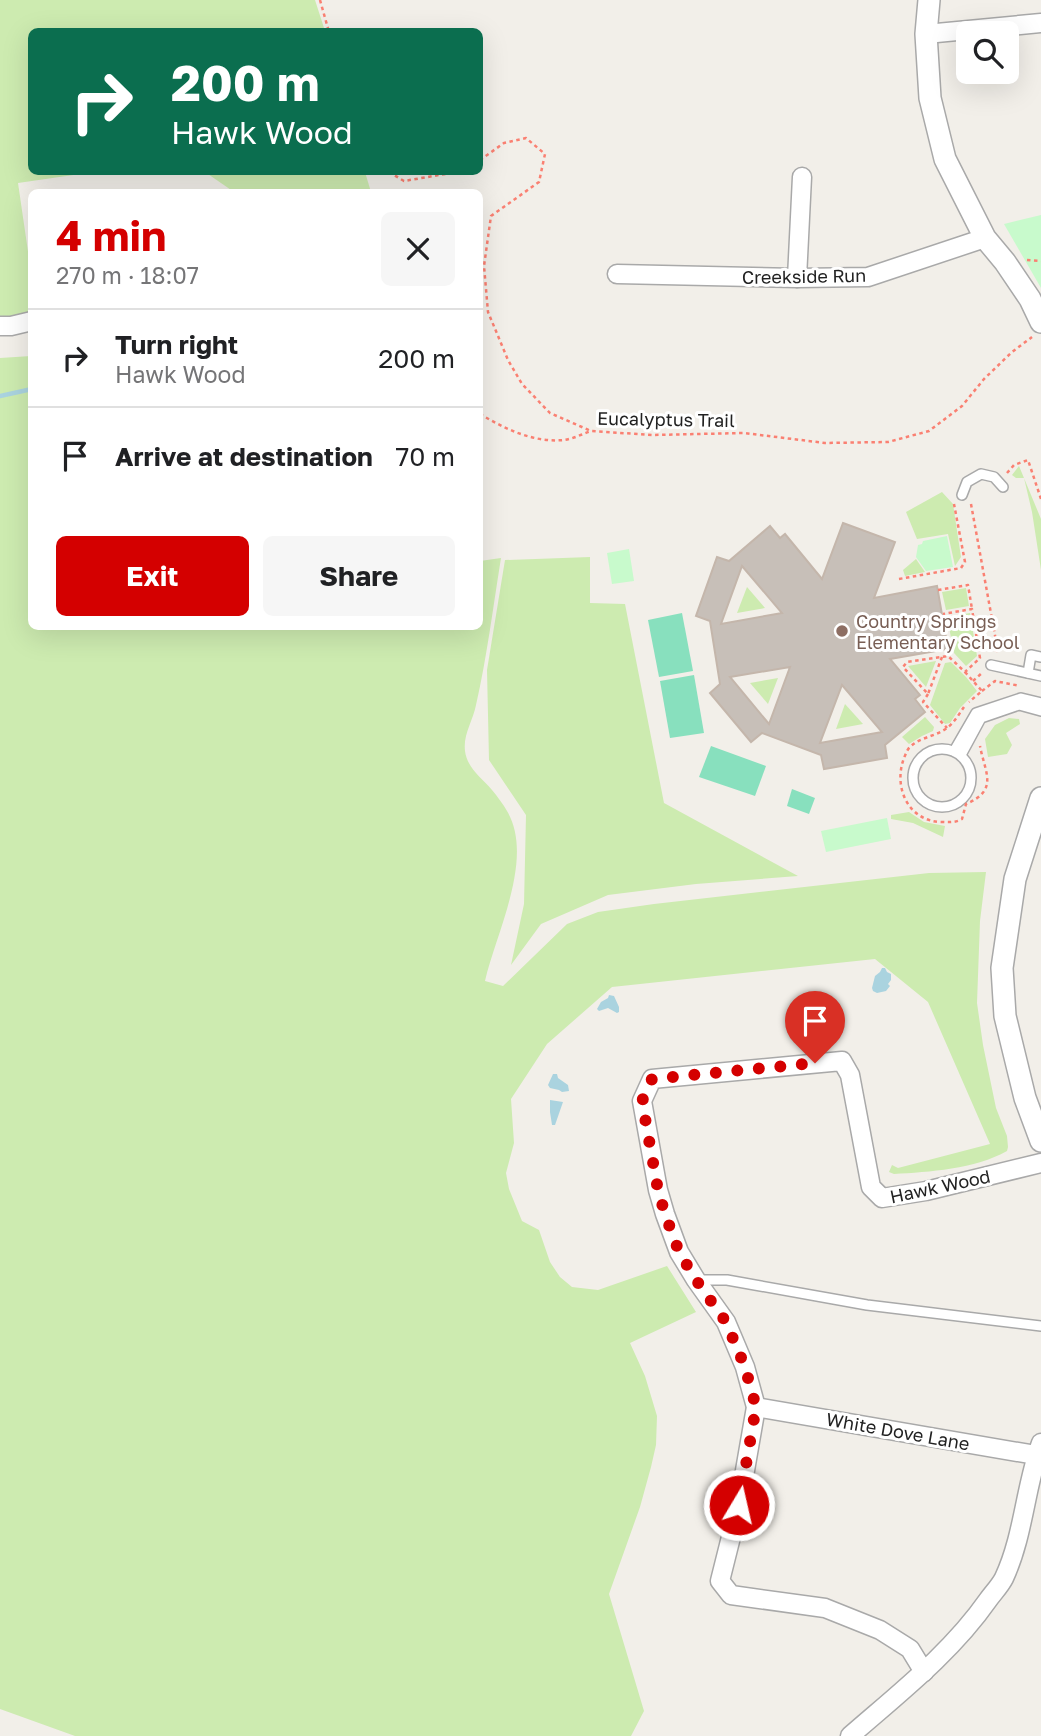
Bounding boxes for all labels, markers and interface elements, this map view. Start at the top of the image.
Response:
map controls [956,21,1019,84]
button: search [956,21,1019,84]
text: 200 m [171,53,320,112]
icon: right [56,56,147,147]
text: Hawk Wood [171,113,353,151]
text: 4 min [56,210,166,260]
button: close [381,212,455,286]
text: 270 m · 18:07 [56,261,199,289]
street label: Creekside Run [742,264,866,288]
text: Turn right [115,329,238,360]
icon: right [56,339,94,377]
text: 200 m [378,343,455,374]
text: Hawk Wood [115,360,246,388]
street label: Eucalyptus Trail [597,407,735,431]
icon: arrive [56,437,94,475]
text: Arrive at destination [115,441,373,472]
text: 70 m [396,441,455,472]
button: Exit [56,536,249,616]
button: Share [263,536,455,616]
place label: Country Springs Elementary School [856,610,1020,653]
marker: Country Springs Elementary School [834,623,850,639]
pin [785,991,845,1063]
icon: arrive [796,1002,834,1040]
street label: Hawk Wood [888,1165,992,1207]
street label: White Dove Lane [825,1408,971,1454]
position arrow [702,1468,776,1542]

